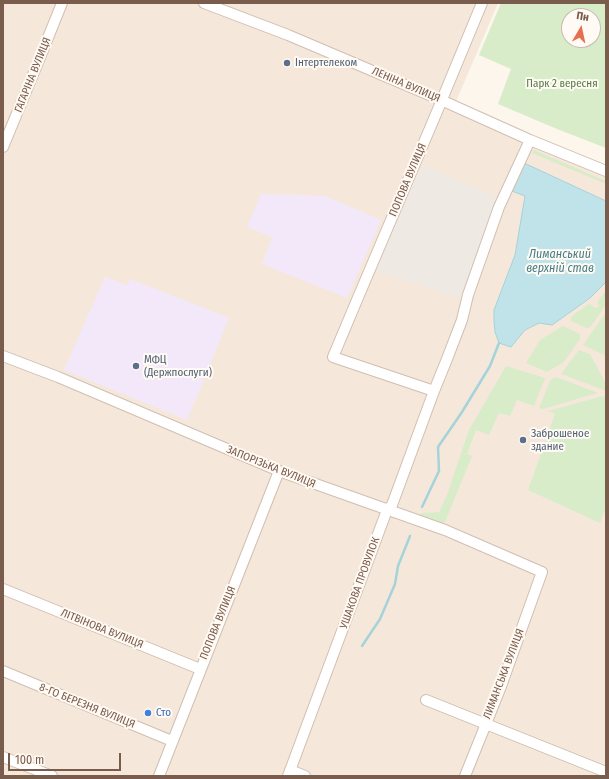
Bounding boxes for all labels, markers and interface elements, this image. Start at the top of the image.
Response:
north arrow [561,8,601,48]
text: Пн [576,9,590,24]
street label: ГАГАРІНА ВУЛИЦЯ [12,36,54,114]
place label: Інтертелеком [295,56,357,70]
marker: Інтертелеком [282,58,292,68]
street label: ЛЕНІНА ВУЛИЦЯ [370,65,442,105]
park label: Парк 2 вересня [526,77,598,91]
street label: ПОПОВА ВУЛИЦЯ [387,141,429,219]
water label: Лиманський верхній став [526,248,594,276]
place label: МФЦ (Держпослуги) [144,353,212,379]
marker: МФЦ (Держпослуги) [131,361,141,371]
place label: Заброшеное здание [531,427,589,453]
marker: Заброшеное здание [518,435,528,445]
street label: ЗАПОРІЗЬКА ВУЛИЦЯ [224,443,318,491]
street label: УШАКОВА ПРОВУЛОК [337,535,383,631]
street label: ПОПОВА ВУЛИЦЯ [197,584,239,662]
street label: ЛІТВІНОВА ВУЛИЦЯ [59,606,145,652]
street label: ЛИМАНСЬКА ВУЛИЦЯ [481,627,527,721]
street label: 8-ГО БЕРЕЗНЯ ВУЛИЦЯ [37,681,137,731]
place label: Сто [156,706,171,720]
marker: Сто [143,708,153,718]
scale bar [10,745,123,771]
text: 100 m [15,753,44,767]

